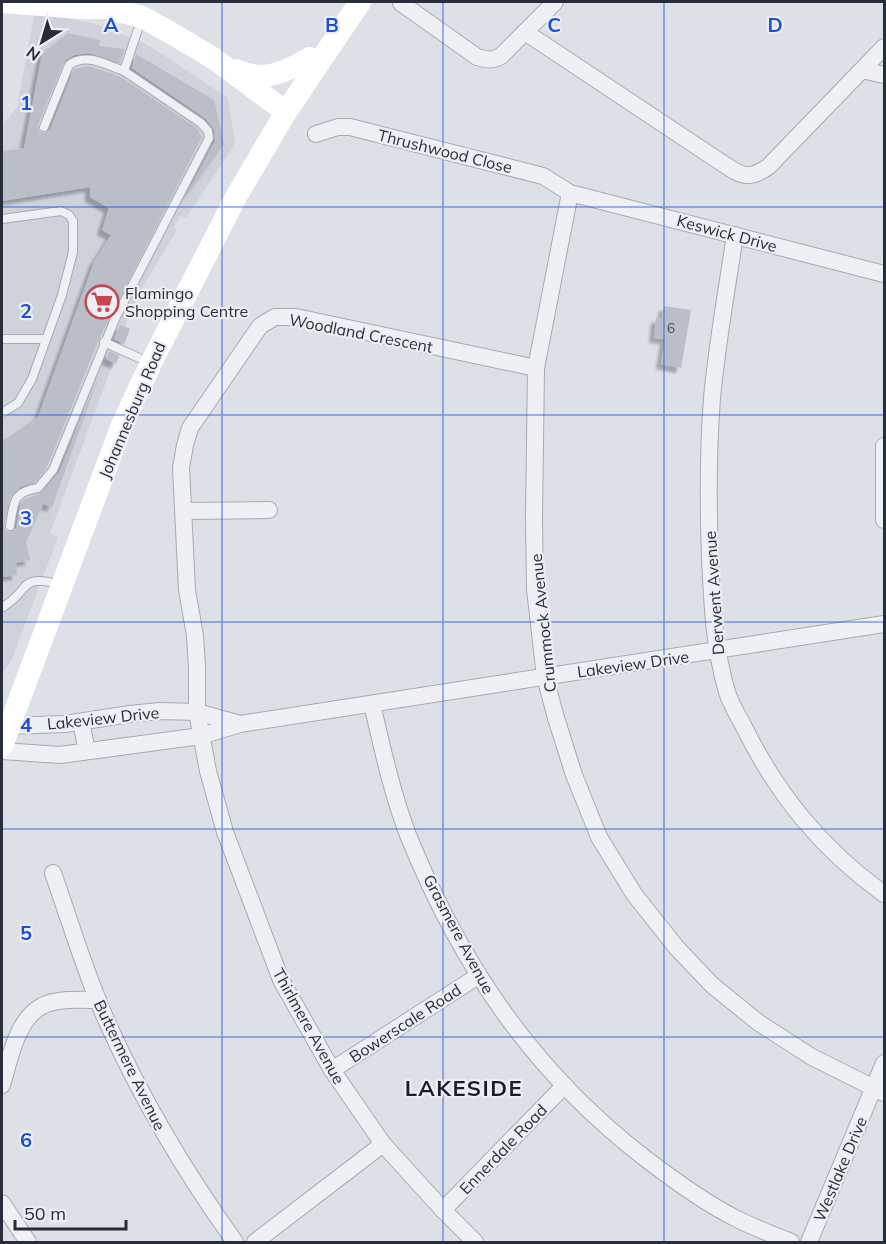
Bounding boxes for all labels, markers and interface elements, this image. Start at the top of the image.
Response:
north arrow [12,12,72,72]
text: A [104,12,119,37]
text: B [325,12,339,37]
text: C [547,12,561,37]
text: D [767,12,783,37]
text: N [22,42,44,66]
text: 1 [20,90,32,115]
street label: Thrushwood Close [376,125,514,177]
street label: Keswick Drive [675,210,779,256]
place label: Flamingo Shopping Centre [125,283,248,321]
supermarket icon: Flamingo Shopping Centre [84,284,120,320]
text: 2 [20,298,32,323]
street label: Woodland Crescent [287,309,435,357]
house number: 6 [667,319,675,337]
street label: Johannesburg Road [94,339,170,481]
text: 3 [20,505,32,530]
street label: Derwent Avenue [700,530,728,656]
street label: Crummock Avenue [526,553,560,693]
street label: Lakeview Drive [576,646,690,682]
street label: Lakeview Drive [46,702,160,734]
text: 4 [20,712,32,737]
street label: Grasmere Avenue [419,871,499,997]
text: 5 [20,920,32,945]
street label: Thirlmere Avenue [269,964,349,1088]
street label: Bowerscale Road [345,979,465,1067]
street label: Buttermere Avenue [90,997,170,1133]
district label: LAKESIDE [405,1074,523,1102]
street label: Ennerdale Road [455,1100,551,1198]
street label: Westlake Drive [809,1114,871,1224]
text: 6 [20,1127,32,1152]
scale bar [15,1193,126,1231]
text: 50 m [24,1202,66,1225]

